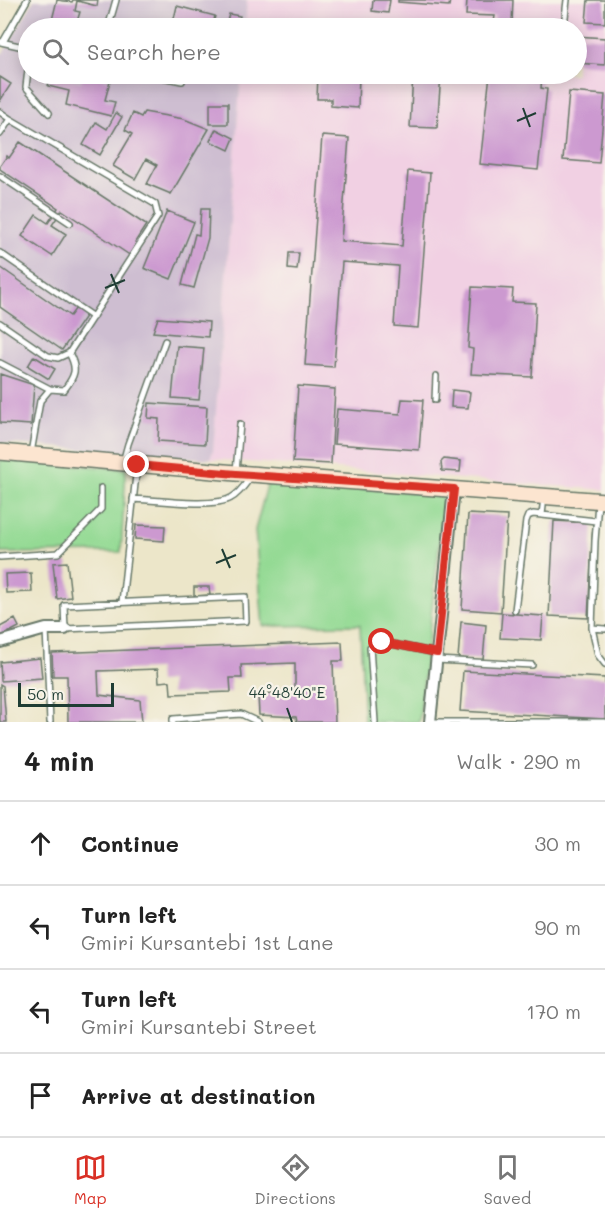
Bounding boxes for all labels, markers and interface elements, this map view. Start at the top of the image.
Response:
search box [18,18,587,84]
icon: search [39,35,72,68]
text: Search here [87,37,221,66]
route end [123,451,149,477]
route start [368,628,394,654]
scale bar [18,680,114,708]
text: 44°48'40"E [249,682,326,702]
text: 50 m [27,683,64,704]
text: 4 min [24,744,94,778]
text: Walk · 290 m [456,748,581,774]
icon: ahead [24,827,57,860]
text: Continue [81,829,179,858]
text: 30 m [535,830,581,856]
text: Turn left [81,900,177,929]
icon: left [24,911,57,944]
text: 90 m [535,914,581,940]
text: Gmiri Kursantebi 1st Lane [81,929,334,955]
text: Turn left [81,984,177,1013]
icon: left [24,995,57,1028]
text: 170 m [526,998,581,1024]
text: Gmiri Kursantebi Street [81,1013,317,1039]
icon: arrive [24,1079,57,1112]
text: Arrive at destination [81,1081,316,1110]
tab: Map [74,1151,107,1208]
tab: Directions [255,1151,336,1208]
tab: Saved [484,1151,531,1208]

